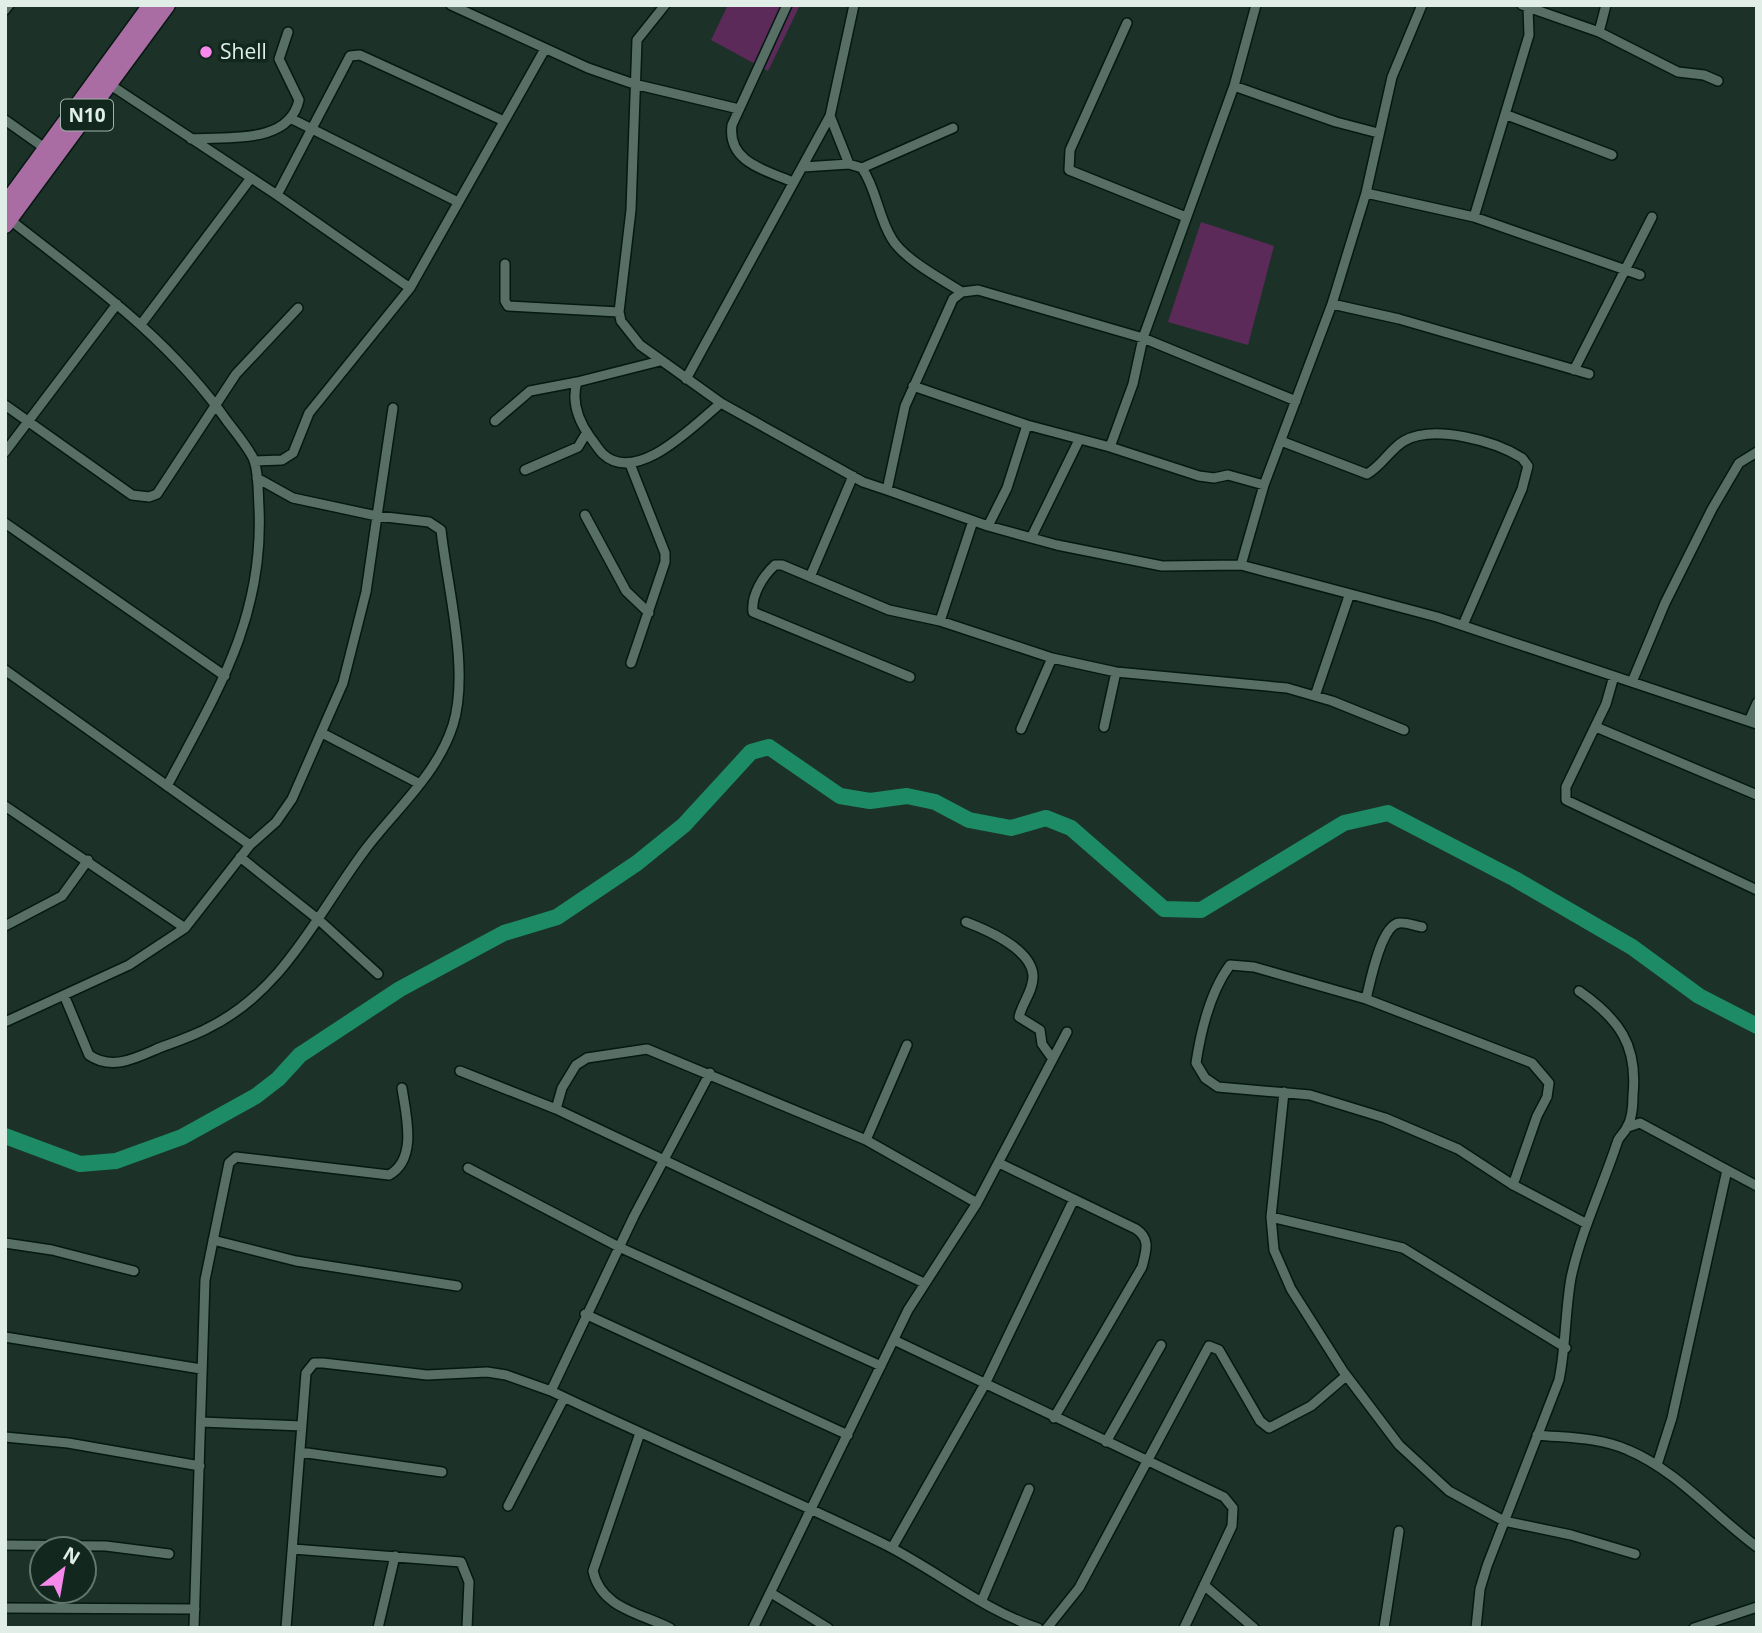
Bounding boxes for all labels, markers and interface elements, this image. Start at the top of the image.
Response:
place label: Shell [220,37,267,65]
marker: Shell [198,44,214,60]
road number: N10 [61,99,113,130]
north arrow [28,1535,98,1605]
text: N [58,1540,85,1571]

